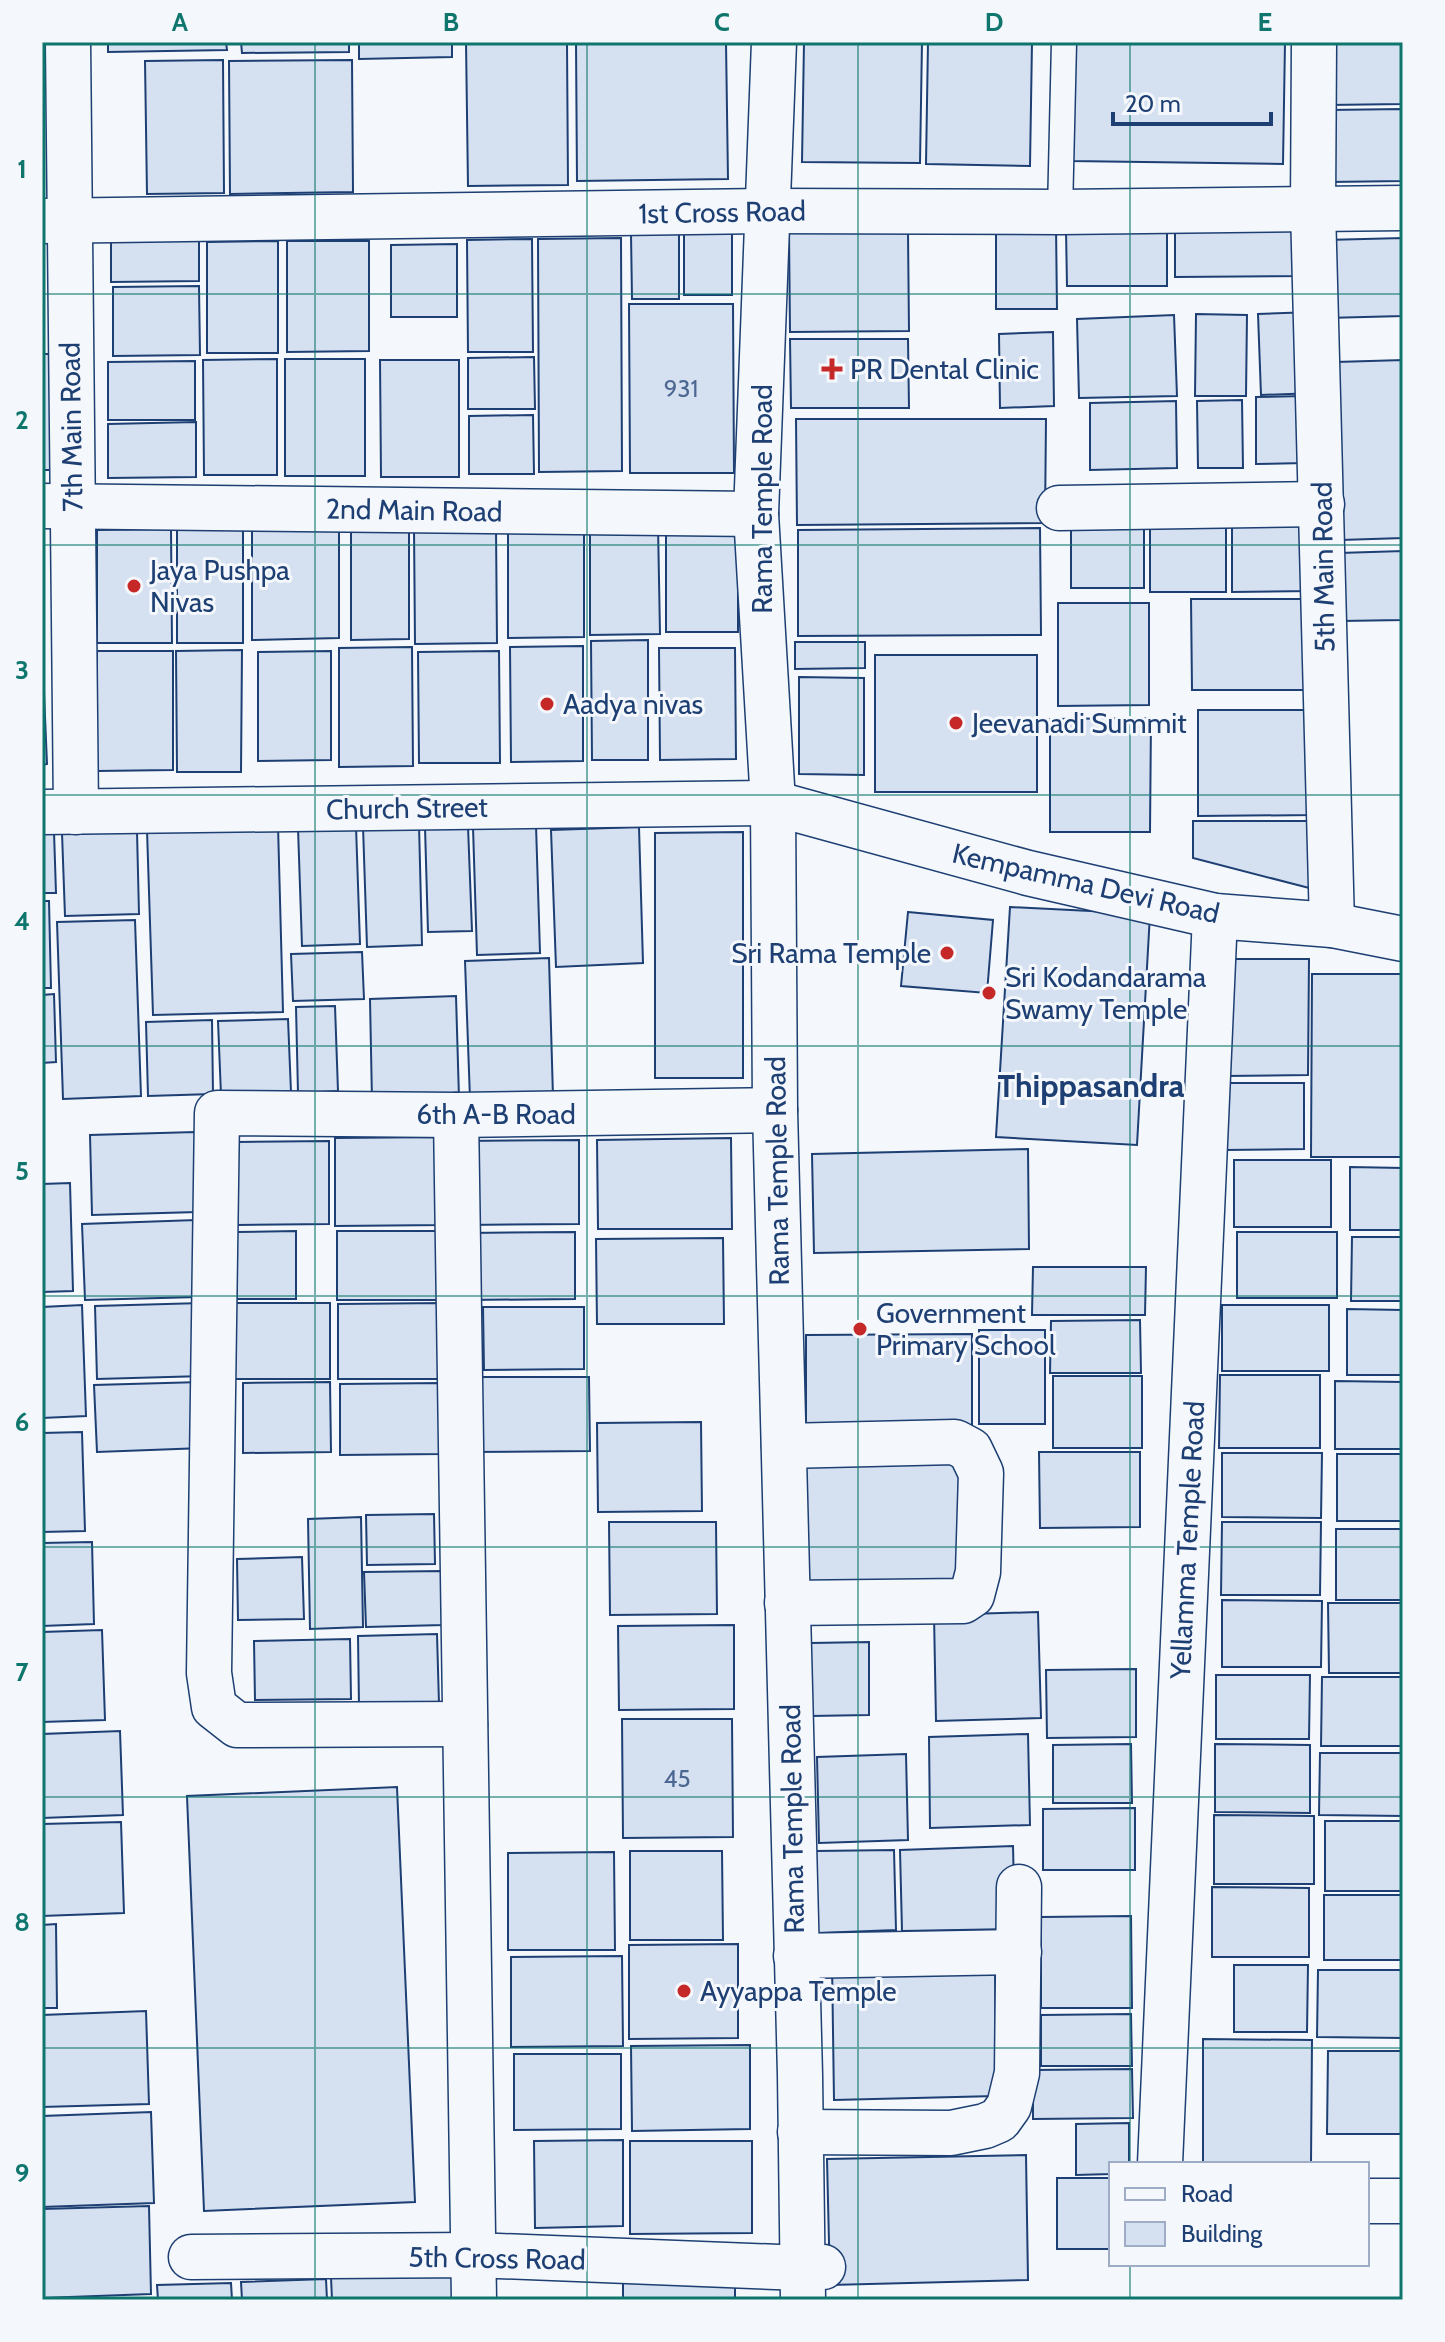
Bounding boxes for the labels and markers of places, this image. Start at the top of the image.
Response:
place label: PR Dental Clinic [850,352,1039,386]
marker: PR Dental Clinic [821,358,843,380]
place label: Jaya Pushpa Nivas [149,553,290,619]
marker: Jaya Pushpa Nivas [125,577,143,595]
place label: Aadya nivas [563,687,703,721]
marker: Aadya nivas [538,695,556,713]
place label: Jeevanadi Summit [971,706,1187,740]
marker: Jeevanadi Summit [947,714,965,732]
place label: Sri Rama Temple [731,936,931,970]
marker: Sri Rama Temple [938,944,956,962]
place label: Sri Kodandarama Swamy Temple [1005,960,1207,1026]
marker: Sri Kodandarama Swamy Temple [980,984,998,1002]
place label: Government Primary School [876,1296,1056,1362]
marker: Government Primary School [851,1320,869,1338]
place label: Ayyappa Temple [700,1974,897,2008]
marker: Ayyappa Temple [675,1982,693,2000]

